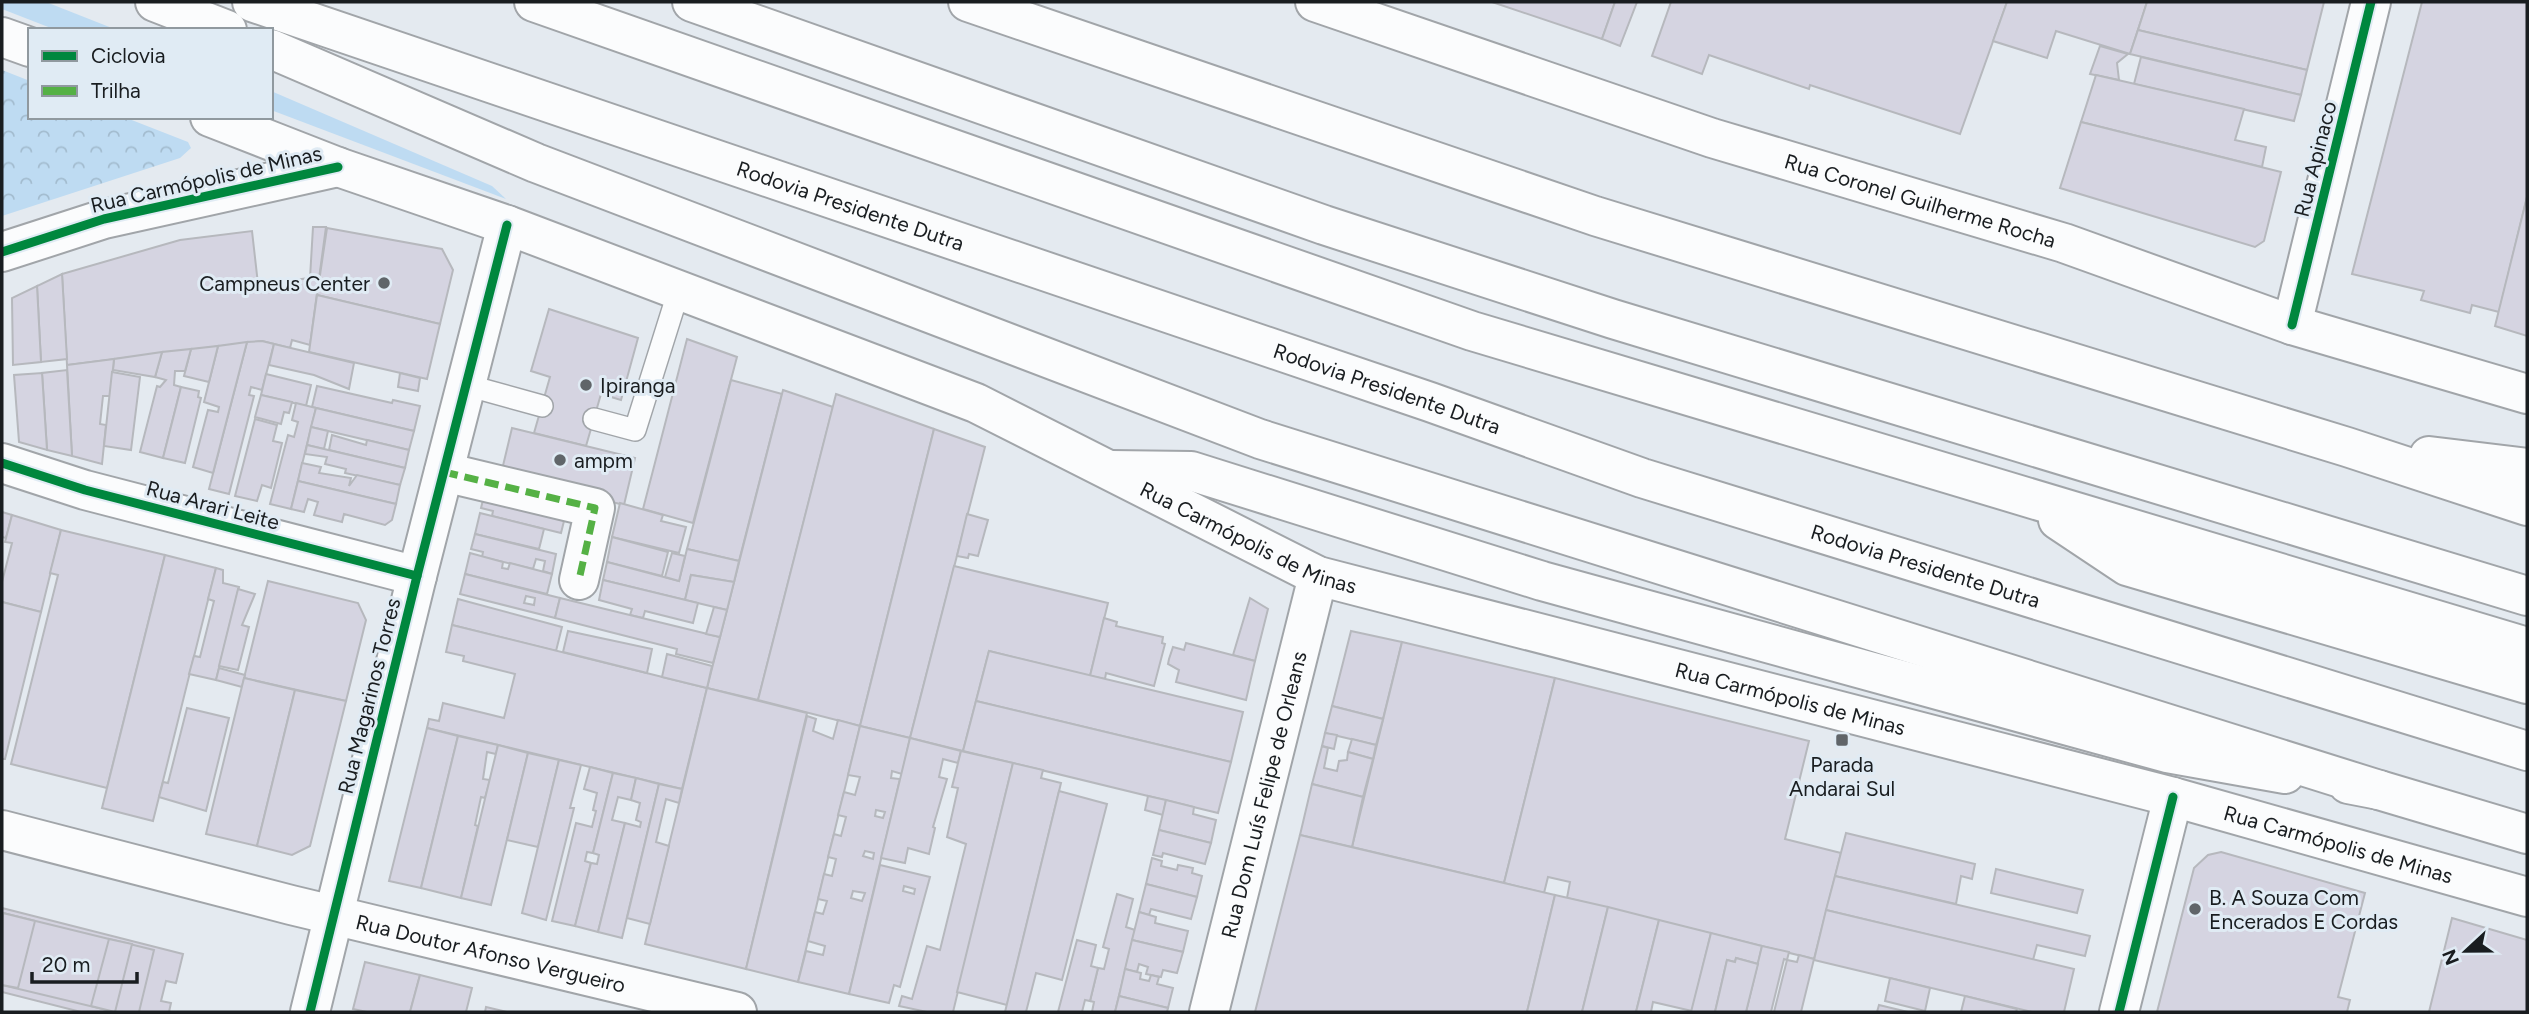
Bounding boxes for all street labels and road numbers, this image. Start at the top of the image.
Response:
street label: Rua Apinaco [2289,99,2341,219]
street label: Rua Carmópolis de Minas [88,140,324,218]
street label: Rua Coronel Guilherme Rocha [1782,148,2059,252]
street label: Rodovia Presidente Dutra [733,155,967,255]
street label: Rodovia Presidente Dutra [1270,337,1504,439]
street label: Rua Arari Leite [144,475,282,535]
street label: Rua Carmópolis de Minas [1136,476,1359,598]
street label: Rodovia Presidente Dutra [1808,518,2043,613]
street label: Rua Magarinos Torres [333,595,405,797]
street label: Rua Dom Luís Felipe de Orleans [1215,649,1311,941]
street label: Rua Carmópolis de Minas [1673,656,1908,740]
street label: Rua Carmópolis de Minas [2221,800,2456,888]
street label: Rua Doutor Afonso Vergueiro [353,909,628,997]

